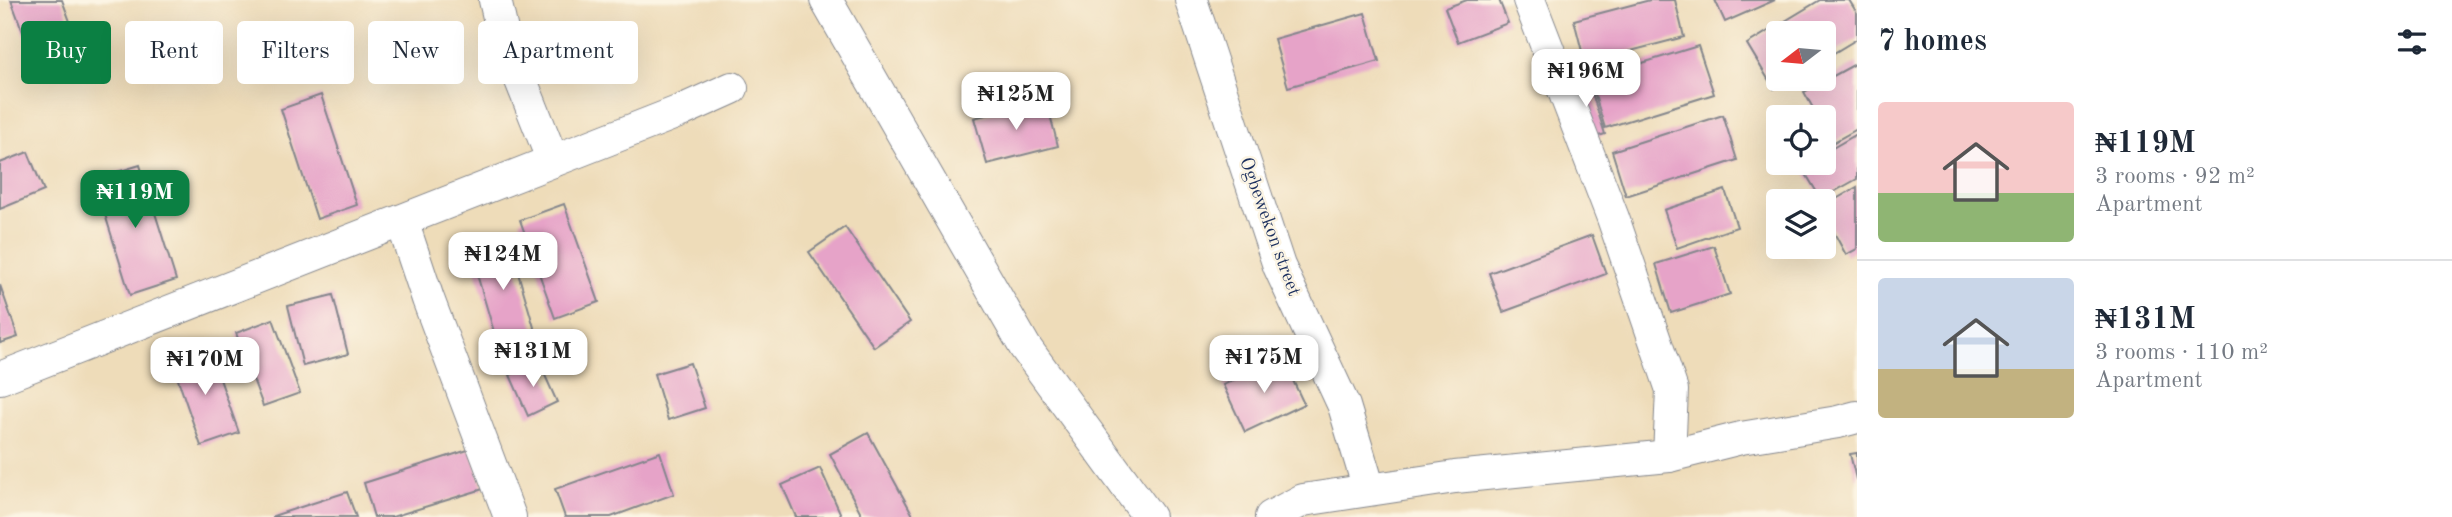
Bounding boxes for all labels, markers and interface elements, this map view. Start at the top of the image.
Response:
chip: Buy [21,21,111,84]
chip: Rent [125,21,223,84]
chip: Filters [237,21,354,84]
chip: New [368,21,464,84]
chip: Apartment [478,21,638,84]
north arrow [1766,21,1836,91]
map controls [1766,21,1836,259]
icon: filters [2393,23,2431,61]
text: 7 homes [1878,27,1987,57]
pin: ₦196M [1537,50,1635,109]
text: ₦196M [1547,60,1625,83]
pin: ₦125M [967,72,1065,132]
text: ₦125M [977,83,1055,106]
button: locate [1766,105,1836,175]
text: ₦119M [2095,129,2196,159]
icon: home [1934,130,2018,214]
street label: Ogbewekon street [1235,155,1303,299]
text: 3 rooms · 92 m² [2095,165,2255,188]
pin: ₦119M [86,170,184,230]
text: ₦119M [96,181,174,204]
button: layers [1766,189,1836,259]
text: Apartment [2095,193,2203,216]
pin: ₦124M [454,232,552,292]
text: ₦124M [464,243,542,266]
text: ₦131M [2095,305,2196,335]
icon: home [1934,306,2018,390]
pin: ₦131M [484,330,582,389]
pin: ₦175M [1215,336,1313,395]
pin: ₦170M [156,338,254,397]
text: ₦131M [494,340,572,363]
text: 3 rooms · 110 m² [2095,341,2268,364]
text: ₦175M [1225,346,1303,369]
text: ₦170M [166,348,244,371]
text: Apartment [2095,369,2203,392]

